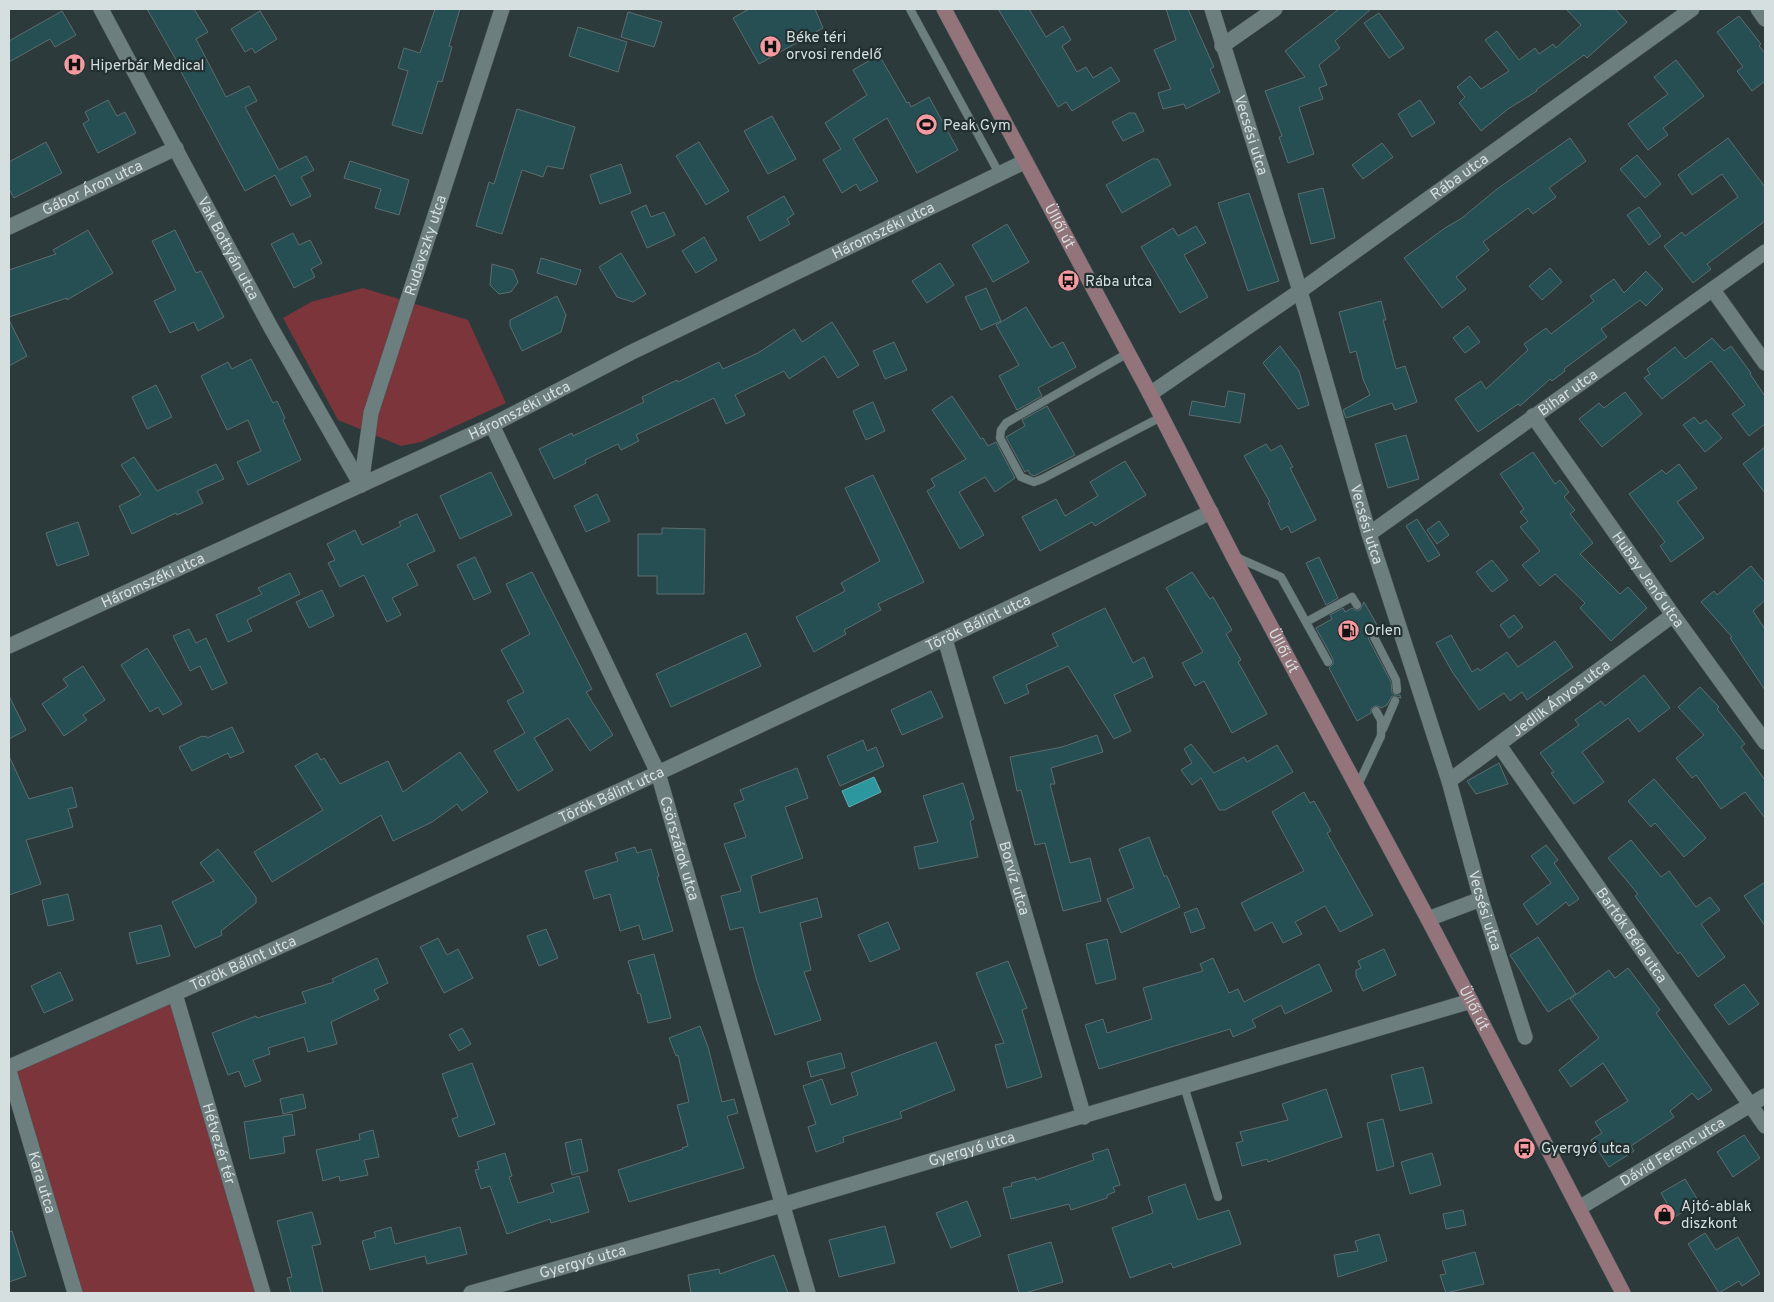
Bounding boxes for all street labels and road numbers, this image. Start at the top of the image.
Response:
street label: Vecsési utca [1229,93,1271,178]
street label: Rába utca [1427,150,1493,205]
street label: Gábor Áron utca [39,157,146,221]
street label: Rudavszky utca [402,193,452,299]
street label: Vak Bottyán utca [192,194,262,304]
street label: Háromszéki utca [829,199,938,265]
street label: Üllői út [1039,200,1078,252]
street label: Bihar utca [1535,366,1602,421]
street label: Háromszéki utca [466,378,574,445]
street label: Vecsési utca [1344,482,1386,567]
street label: Hubay Jenő utca [1606,529,1687,632]
street label: Háromszéki utca [99,550,208,614]
street label: Török Bálint utca [923,591,1034,657]
street label: Üllői út [1263,625,1302,677]
street label: Jedlik Ányos utca [1508,657,1615,742]
street label: Török Bálint utca [556,763,668,829]
street label: Csörszárok utca [654,794,702,903]
street label: Borvíz utca [993,839,1033,918]
street label: Vecsési utca [1463,869,1505,953]
street label: Bartók Béla utca [1591,885,1670,988]
street label: Török Bálint utca [188,932,300,997]
street label: Üllői út [1453,982,1493,1034]
street label: Hétvezér tér [197,1101,239,1187]
street label: Dávid Ferenc utca [1617,1114,1729,1192]
street label: Gyergyó utca [927,1129,1018,1172]
street label: Kara utca [22,1149,59,1216]
street label: Gyergyó utca [538,1242,629,1284]

